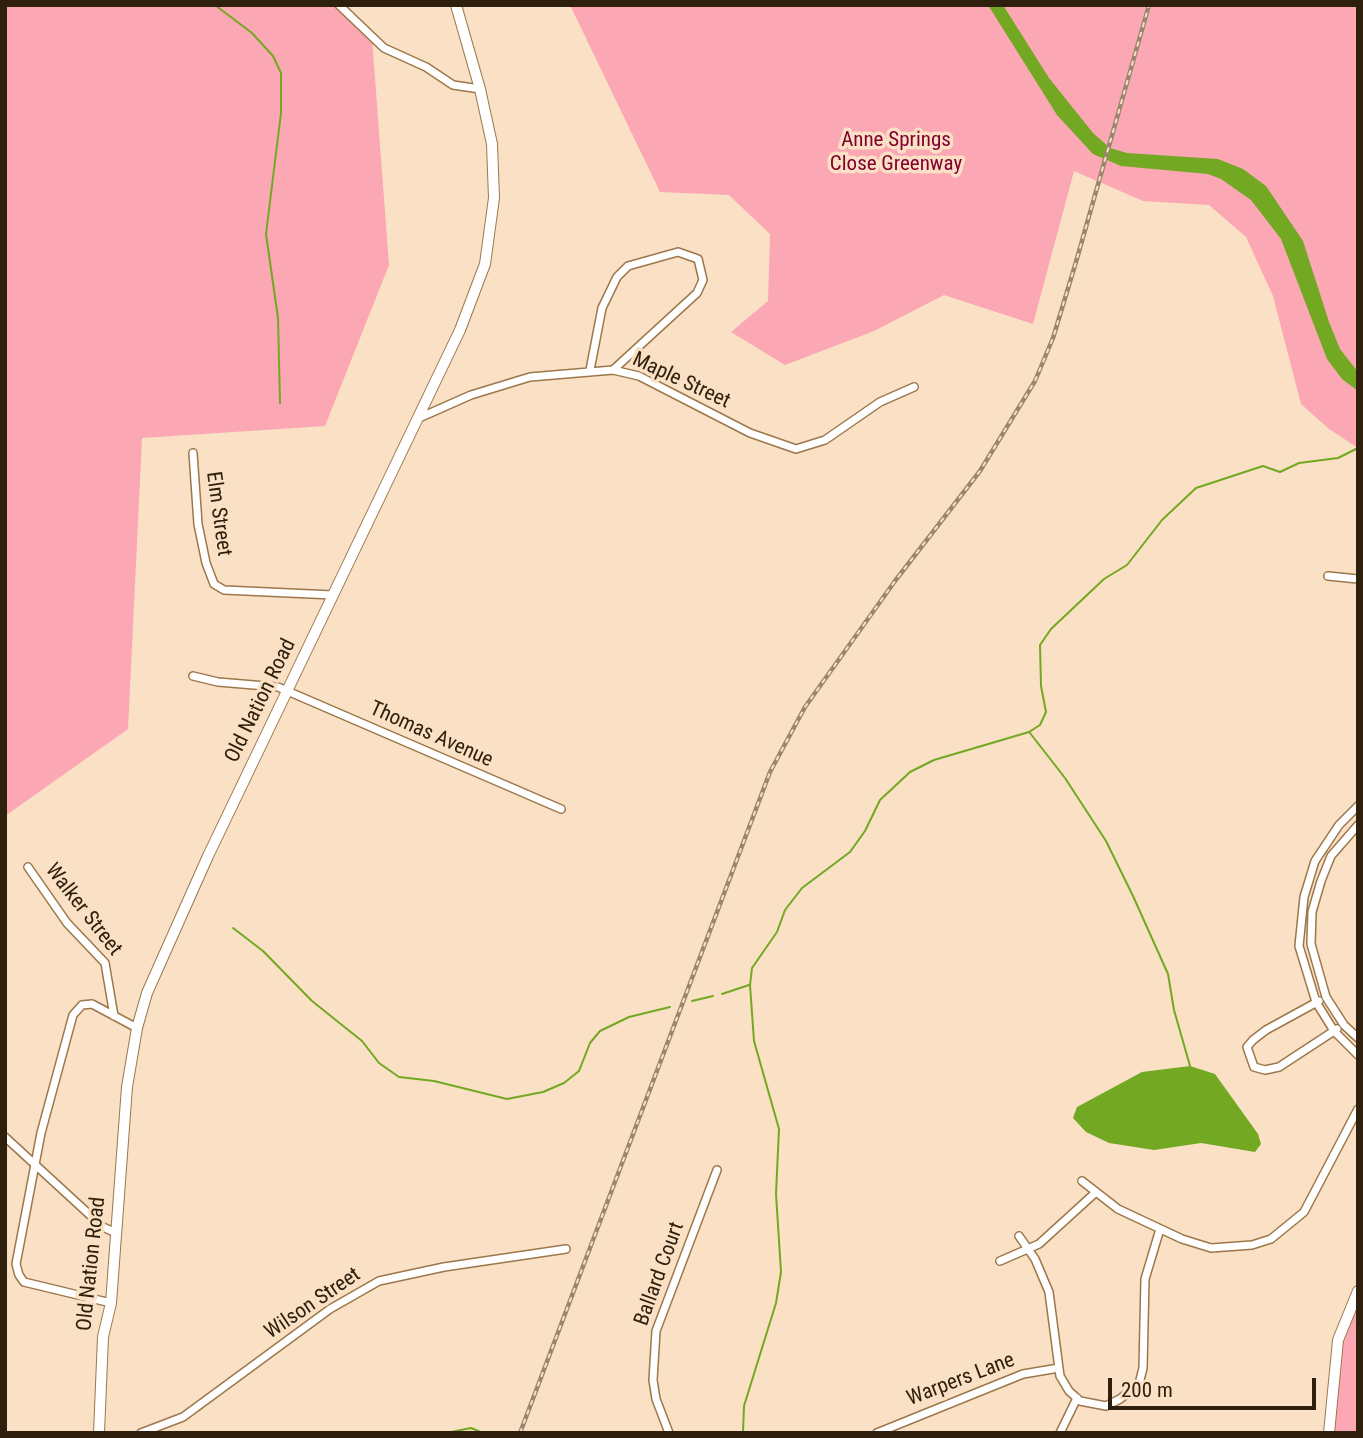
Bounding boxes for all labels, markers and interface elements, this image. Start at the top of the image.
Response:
park label: Anne Springs Close Greenway [830,128,962,178]
street label: Maple Street [628,347,734,415]
street label: Elm Street [200,470,236,558]
street label: Old Nation Road [220,635,302,767]
street label: Thomas Avenue [365,697,497,773]
street label: Walker Street [39,859,127,961]
street label: Old Nation Road [72,1196,112,1332]
street label: Ballard Court [630,1219,690,1329]
street label: Wilson Street [260,1263,366,1345]
street label: Warpers Lane [904,1348,1018,1412]
scale bar [1111,1364,1319,1408]
text: 200 m [1121,1378,1173,1402]

